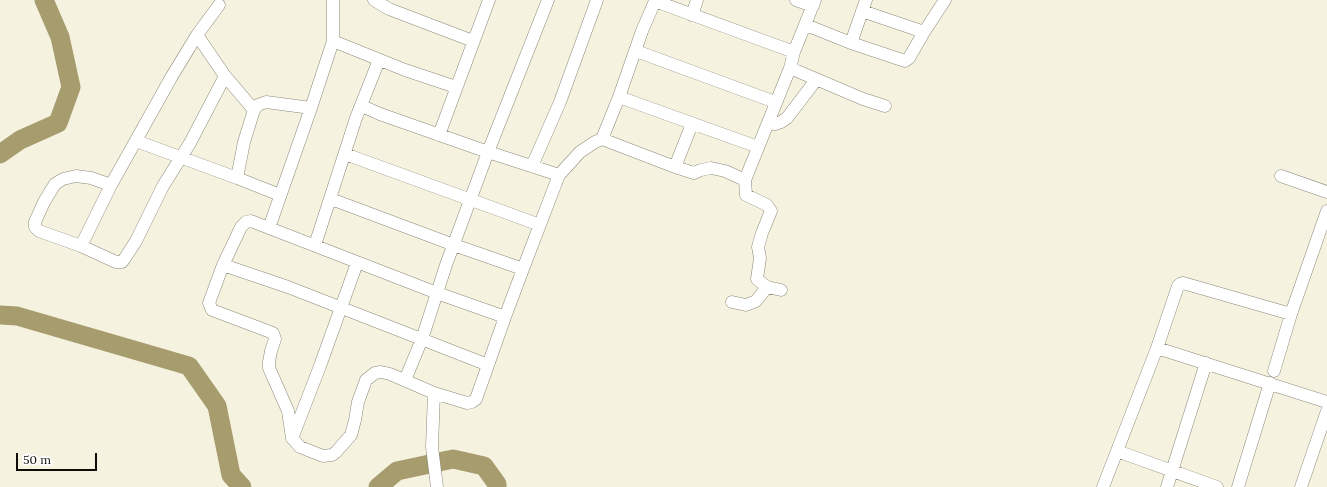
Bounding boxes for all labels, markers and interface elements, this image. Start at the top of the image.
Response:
scale bar [18,445,99,471]
text: 50 m [23,452,51,467]

